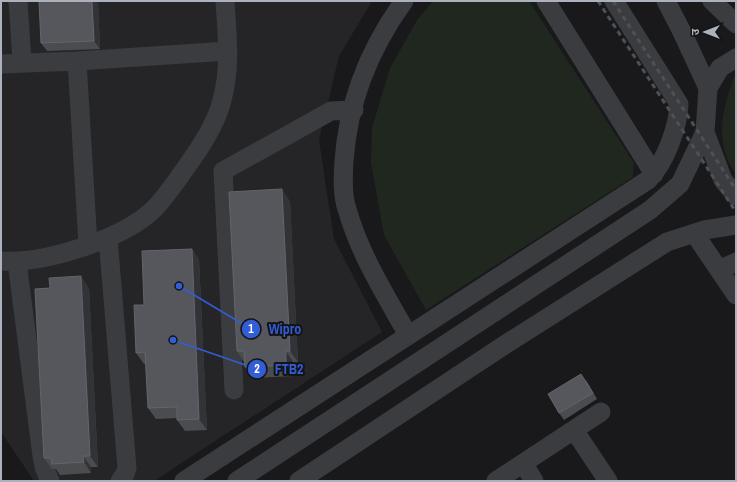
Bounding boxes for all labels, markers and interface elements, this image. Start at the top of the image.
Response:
north arrow [685,12,725,52]
text: उ [688,28,702,35]
callout: Wipro [241,316,309,342]
text: Wipro [269,320,301,338]
text: 1 [248,321,254,337]
callout: FTB2 [247,356,312,382]
text: FTB2 [275,360,303,378]
text: 2 [254,361,260,377]

